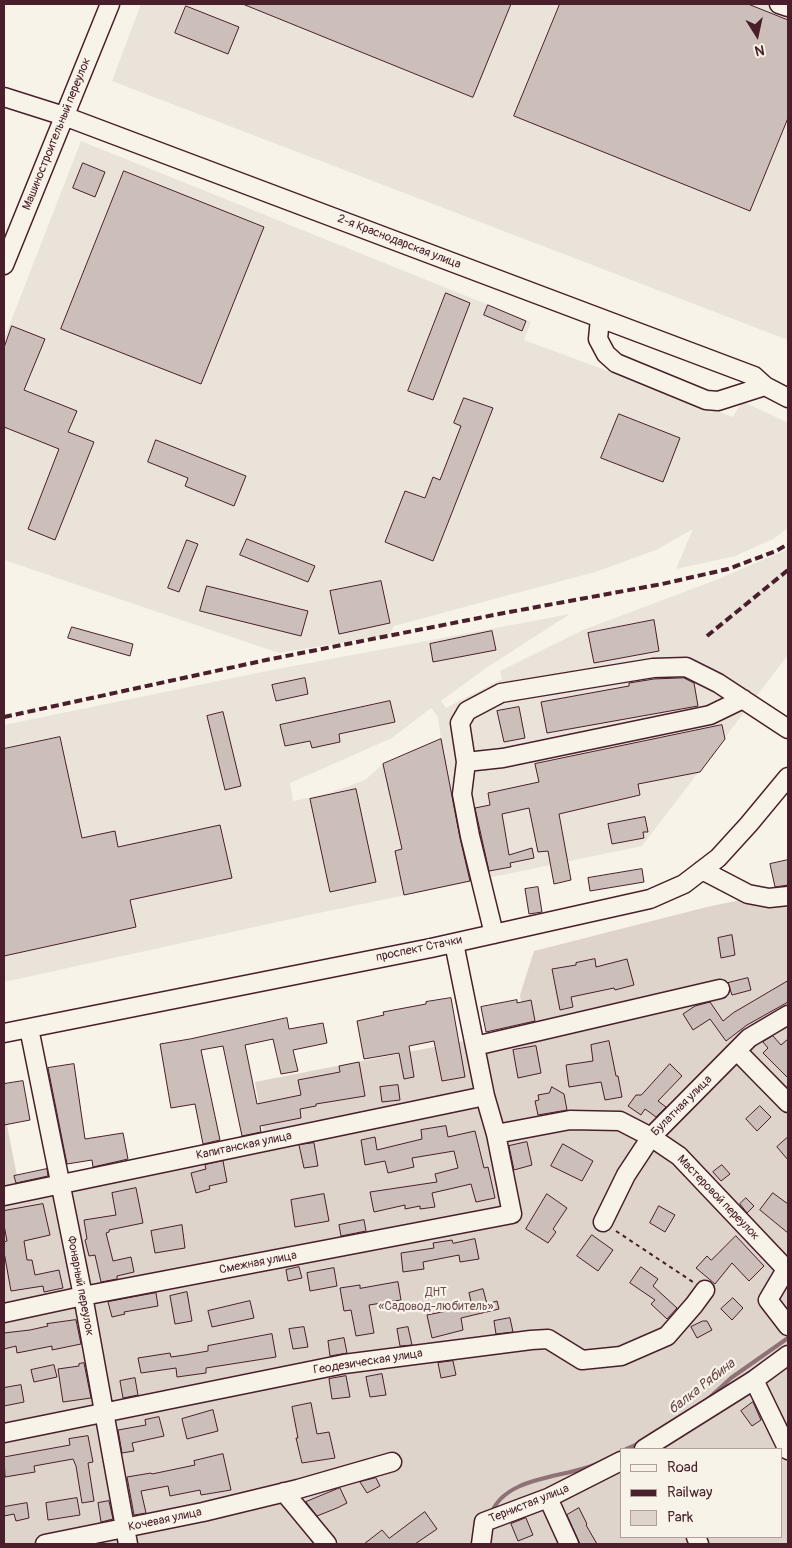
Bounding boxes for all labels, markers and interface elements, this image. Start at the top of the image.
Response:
north arrow [732,10,782,60]
text: N [754,41,766,59]
street label: Машиностроительный переулок [20,56,94,212]
street label: 2-я Краснодарская улица [335,212,463,272]
street label: проспект Стачки [375,933,463,965]
street label: Булатная улица [649,1073,715,1139]
street label: Капитанская улица [195,1129,293,1163]
street label: Мастеровой переулок [674,1153,762,1243]
street label: Фонарный переулок [63,1235,97,1337]
street label: Смежная улица [218,1248,298,1278]
park label: ДНТ «Садовод-любитель» [379,1286,493,1314]
street label: Геодезическая улица [312,1346,424,1378]
water label: балка Рябина [665,1356,739,1418]
legend [620,1448,782,1538]
text: Road [667,1458,698,1477]
street label: Тернистая улица [487,1481,571,1527]
text: Railway [667,1483,712,1502]
street label: Кочевая улица [127,1505,203,1535]
text: Park [667,1508,693,1527]

